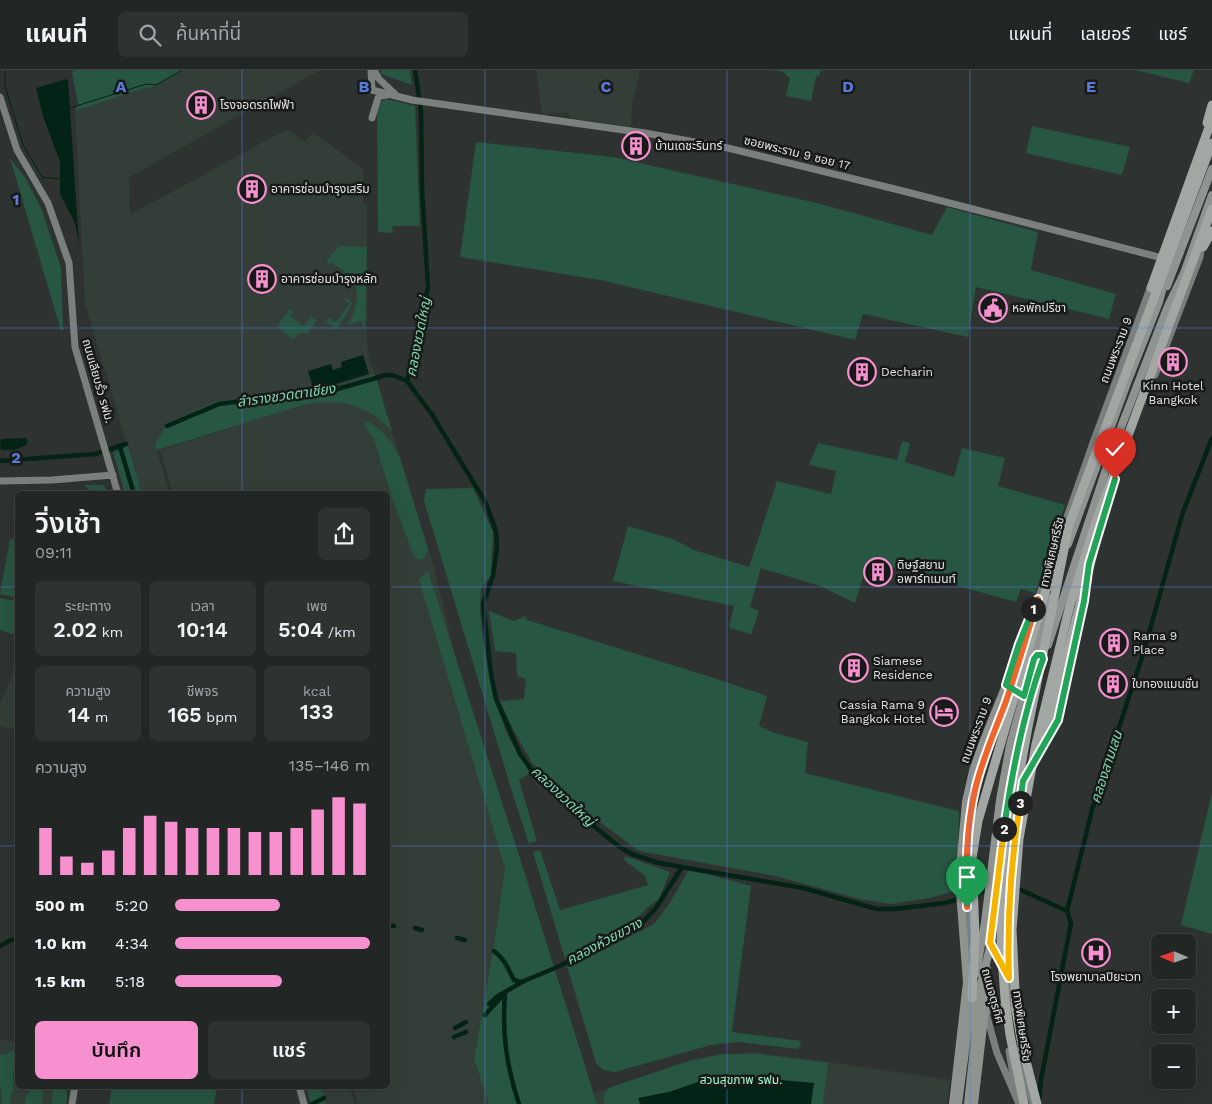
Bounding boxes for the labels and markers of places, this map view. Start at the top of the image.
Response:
building icon: โรงจอดรถไฟฟ้า [186,90,216,120]
place label: โรงจอดรถไฟฟ้า [220,98,294,112]
building icon: บ้านเดชะรินทร์ [621,131,651,161]
place label: บ้านเดชะรินทร์ [655,139,723,153]
building icon: อาคารซ่อมบำรุงเสริม [237,174,267,204]
place label: อาคารซ่อมบำรุงเสริม [271,182,370,196]
building icon: อาคารซ่อมบำรุงหลัก [247,264,277,294]
place label: อาคารซ่อมบำรุงหลัก [281,272,377,286]
public building icon: หอพักปรีชา [978,293,1008,323]
place label: หอพักปรีชา [1012,301,1066,315]
building icon: Kinn Hotel Bangkok [1158,347,1188,377]
building icon: Decharin [847,357,877,387]
place label: Decharin [881,365,933,379]
place label: Kinn Hotel Bangkok [1142,379,1204,407]
pin [1094,428,1136,479]
building icon: ดิษฐ์สยาม อพาร์ทเมนท์ [863,557,893,587]
place label: ดิษฐ์สยาม อพาร์ทเมนท์ [897,558,956,586]
pin: 1 [1020,596,1046,622]
building icon: Rama 9 Place [1099,628,1129,658]
place label: Rama 9 Place [1133,629,1177,657]
building icon: Siamese Residence [839,653,869,683]
place label: Siamese Residence [873,654,933,682]
building icon: ใบทองแมนชั่น [1098,669,1128,699]
place label: ใบทองแมนชั่น [1132,676,1199,691]
hotel icon: Cassia Rama 9 Bangkok Hotel [929,697,959,727]
place label: Cassia Rama 9 Bangkok Hotel [839,698,925,726]
pin: 3 [1008,790,1032,816]
pin: 2 [992,816,1016,842]
pin [946,856,988,907]
hospital icon: โรงพยาบาลปิยะเวท [1081,938,1111,968]
place label: โรงพยาบาลปิยะเวท [1051,970,1141,984]

